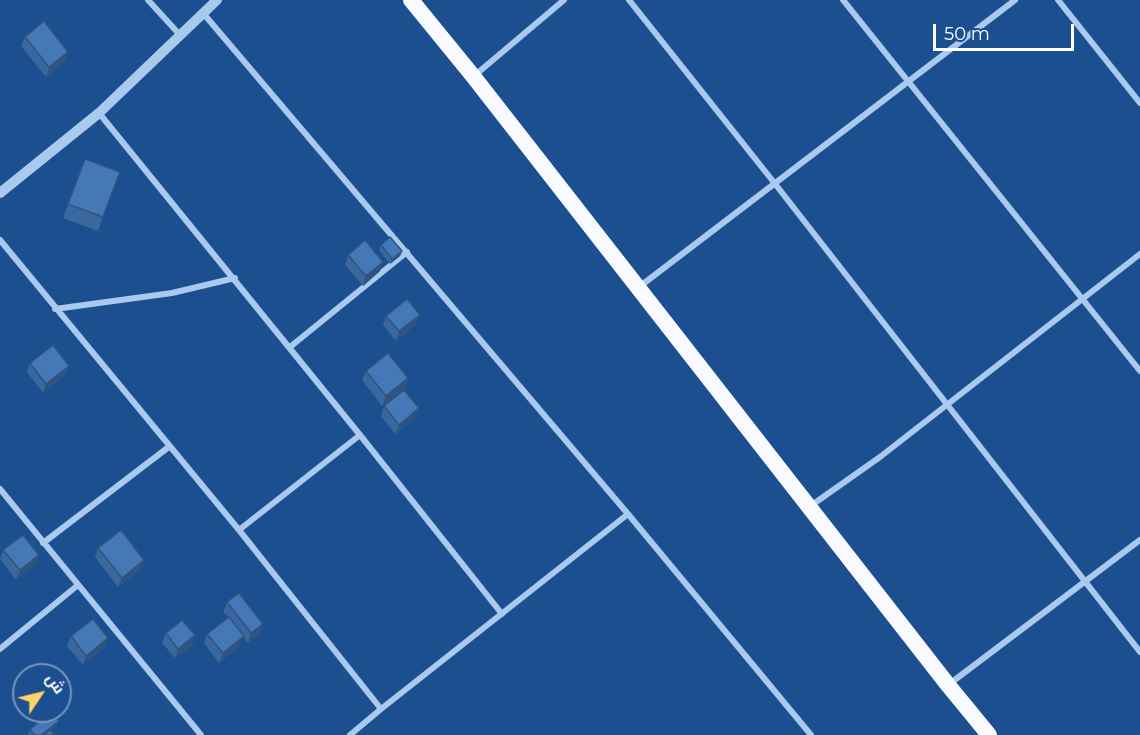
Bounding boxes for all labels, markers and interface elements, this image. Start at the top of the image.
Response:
scale bar [936,12,1077,50]
text: 50 m [944,23,990,45]
north arrow [12,663,72,723]
text: ش [42,670,69,697]

